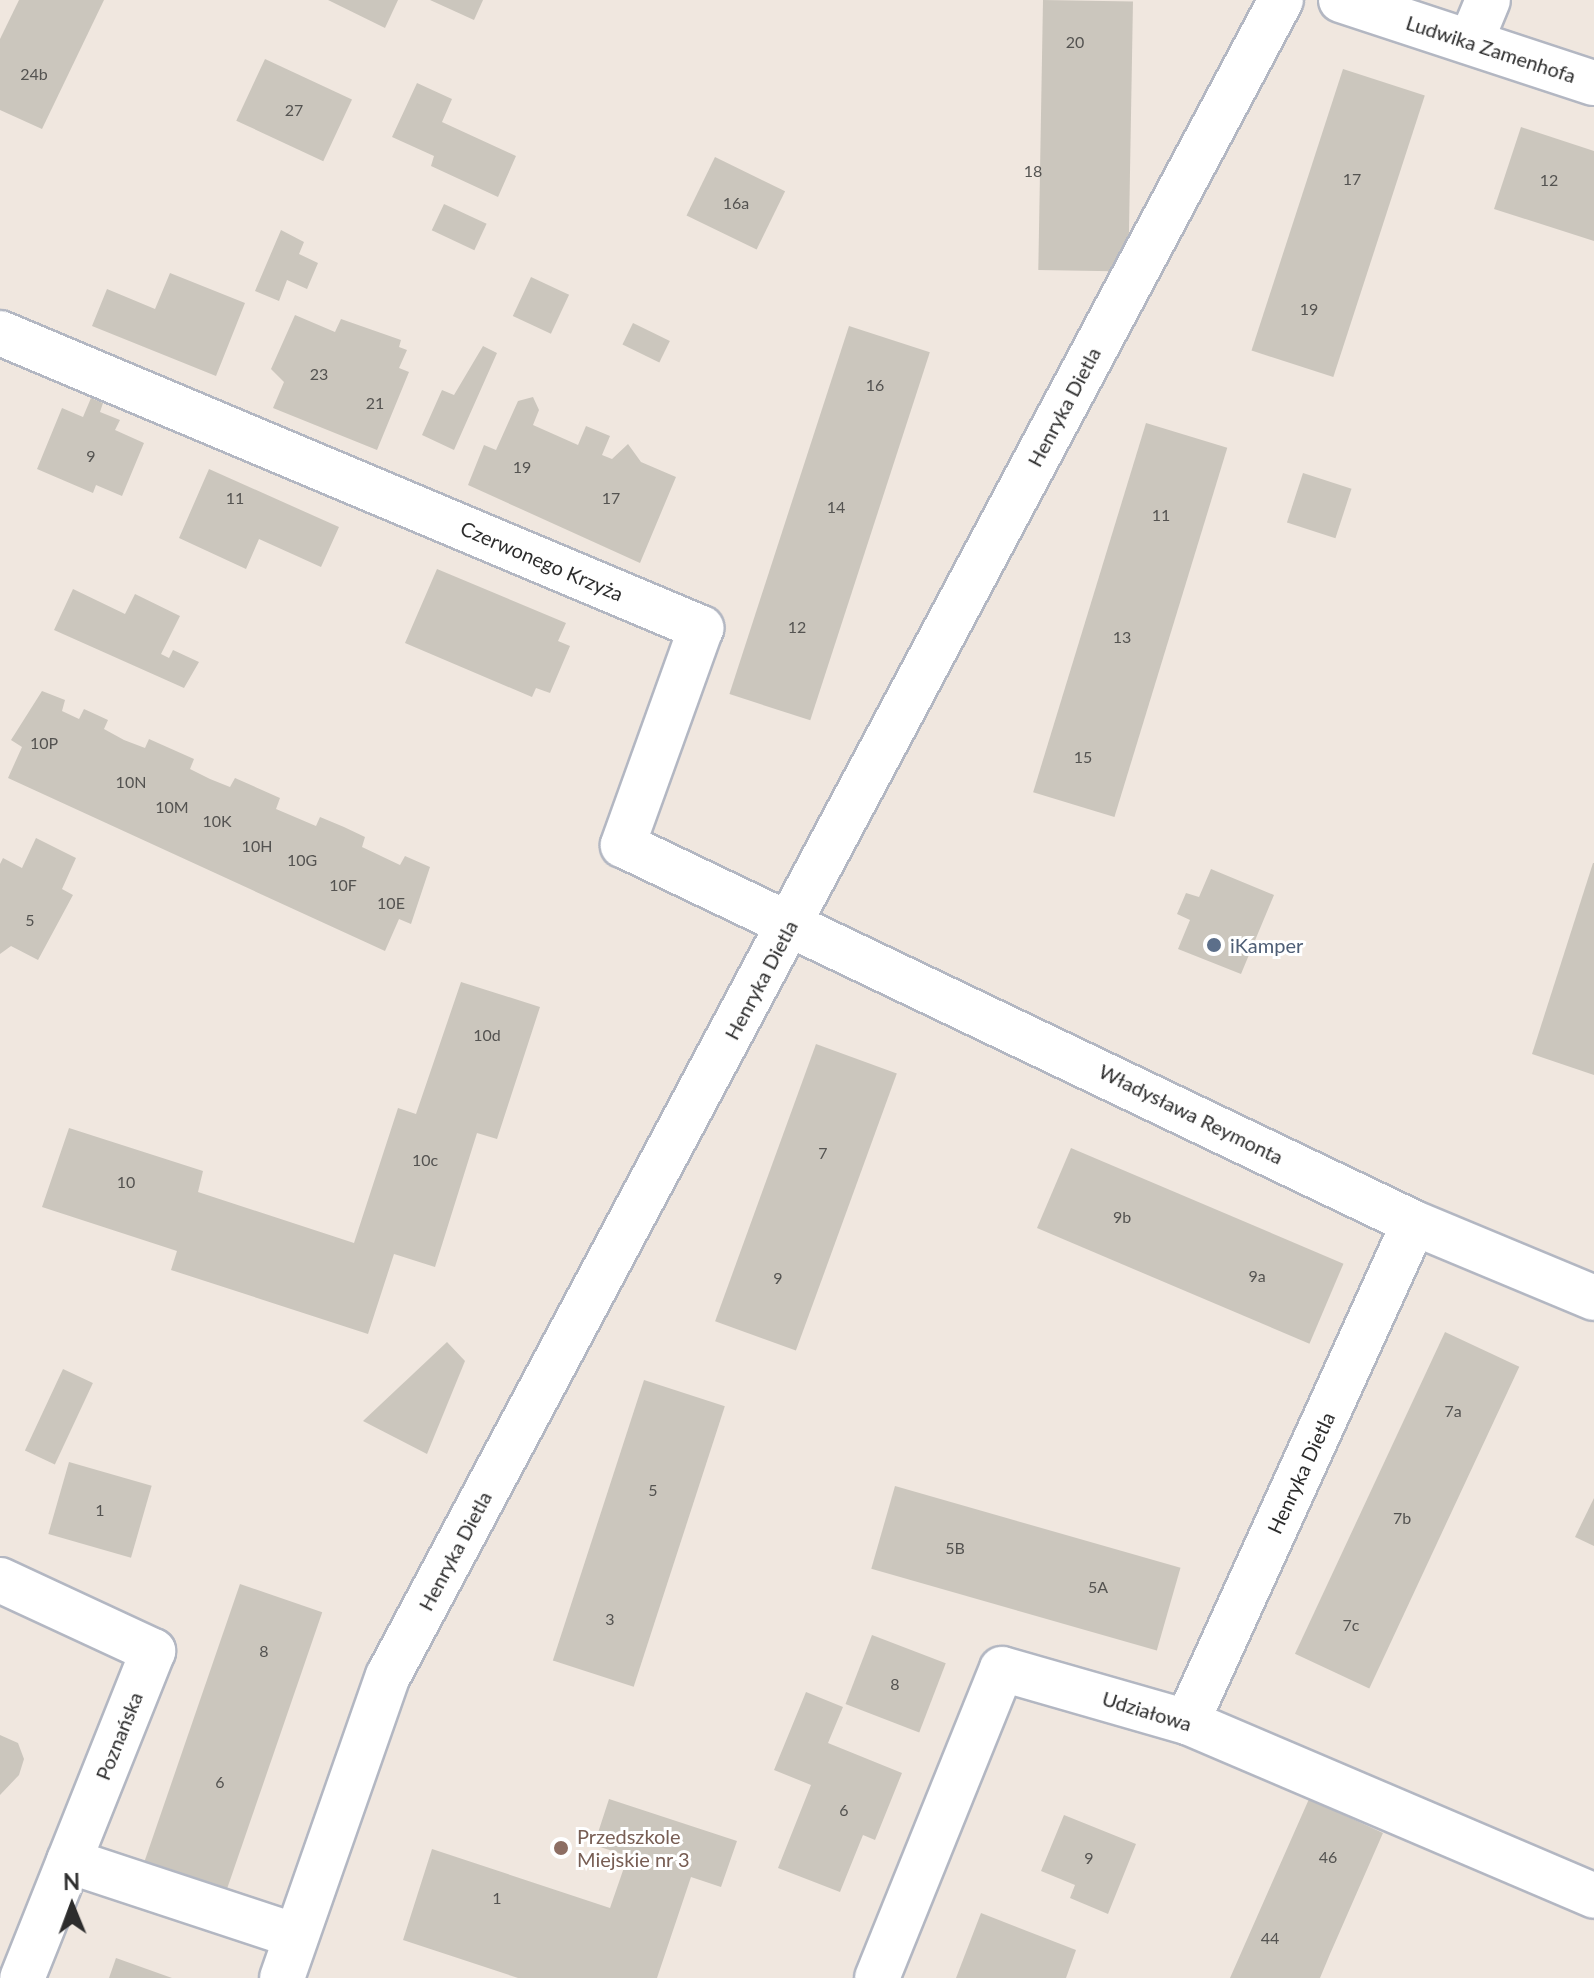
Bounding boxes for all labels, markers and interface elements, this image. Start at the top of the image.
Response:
street label: Ludwika Zamenhofa [1403,10,1579,88]
house number: 20 [1066,32,1084,52]
house number: 24b [20,64,48,84]
house number: 27 [285,100,303,120]
house number: 18 [1024,161,1042,181]
house number: 17 [1343,169,1361,189]
house number: 12 [1540,170,1558,190]
house number: 16a [723,193,749,213]
house number: 19 [1300,299,1318,319]
street label: Henryka Dietla [1023,343,1105,471]
house number: 23 [310,364,328,384]
house number: 16 [866,375,884,395]
house number: 21 [366,393,384,413]
house number: 9 [86,446,96,466]
house number: 19 [513,457,531,477]
house number: 11 [226,488,244,508]
house number: 17 [602,488,620,508]
house number: 14 [827,497,845,517]
house number: 11 [1152,505,1170,525]
street label: Czerwonego Krzyża [457,516,627,606]
house number: 12 [788,617,806,637]
house number: 13 [1113,627,1131,647]
house number: 10P [30,733,58,753]
house number: 15 [1074,747,1092,767]
house number: 10N [116,772,146,792]
house number: 10M [155,797,189,817]
house number: 10K [202,811,232,831]
house number: 10H [242,836,272,856]
house number: 10G [287,850,317,870]
house number: 10F [329,875,357,895]
house number: 10E [377,893,405,913]
house number: 5 [25,910,35,930]
street label: Henryka Dietla [720,916,802,1044]
place label: iKamper [1230,933,1303,957]
marker: iKamper [1205,936,1223,954]
house number: 10d [473,1025,501,1045]
street label: Władysława Reymonta [1095,1059,1287,1169]
house number: 7 [818,1143,828,1163]
house number: 10c [412,1150,438,1170]
house number: 10 [117,1172,135,1192]
house number: 9b [1113,1207,1131,1227]
house number: 9a [1248,1266,1266,1286]
house number: 9 [773,1268,783,1288]
house number: 7a [1444,1401,1462,1421]
street label: Henryka Dietla [1262,1408,1340,1538]
house number: 5 [648,1480,658,1500]
street label: Henryka Dietla [414,1487,496,1615]
house number: 1 [95,1500,105,1520]
house number: 7b [1393,1508,1411,1528]
house number: 5B [945,1538,965,1558]
house number: 5A [1088,1577,1108,1597]
house number: 3 [605,1609,615,1629]
house number: 7c [1343,1615,1359,1635]
house number: 8 [259,1641,269,1661]
house number: 8 [890,1674,900,1694]
street label: Udziałowa [1099,1686,1195,1736]
street label: Poznańska [91,1689,147,1783]
house number: 6 [215,1772,225,1792]
house number: 6 [839,1800,849,1820]
place label: Przedszkole Miejskie nr 3 [577,1824,690,1871]
marker: Przedszkole Miejskie nr 3 [552,1839,570,1857]
house number: 46 [1319,1847,1337,1867]
house number: 9 [1084,1848,1094,1868]
north arrow [32,1866,112,1946]
text: N [63,1868,80,1895]
house number: 1 [492,1888,502,1908]
house number: 44 [1261,1928,1279,1948]

